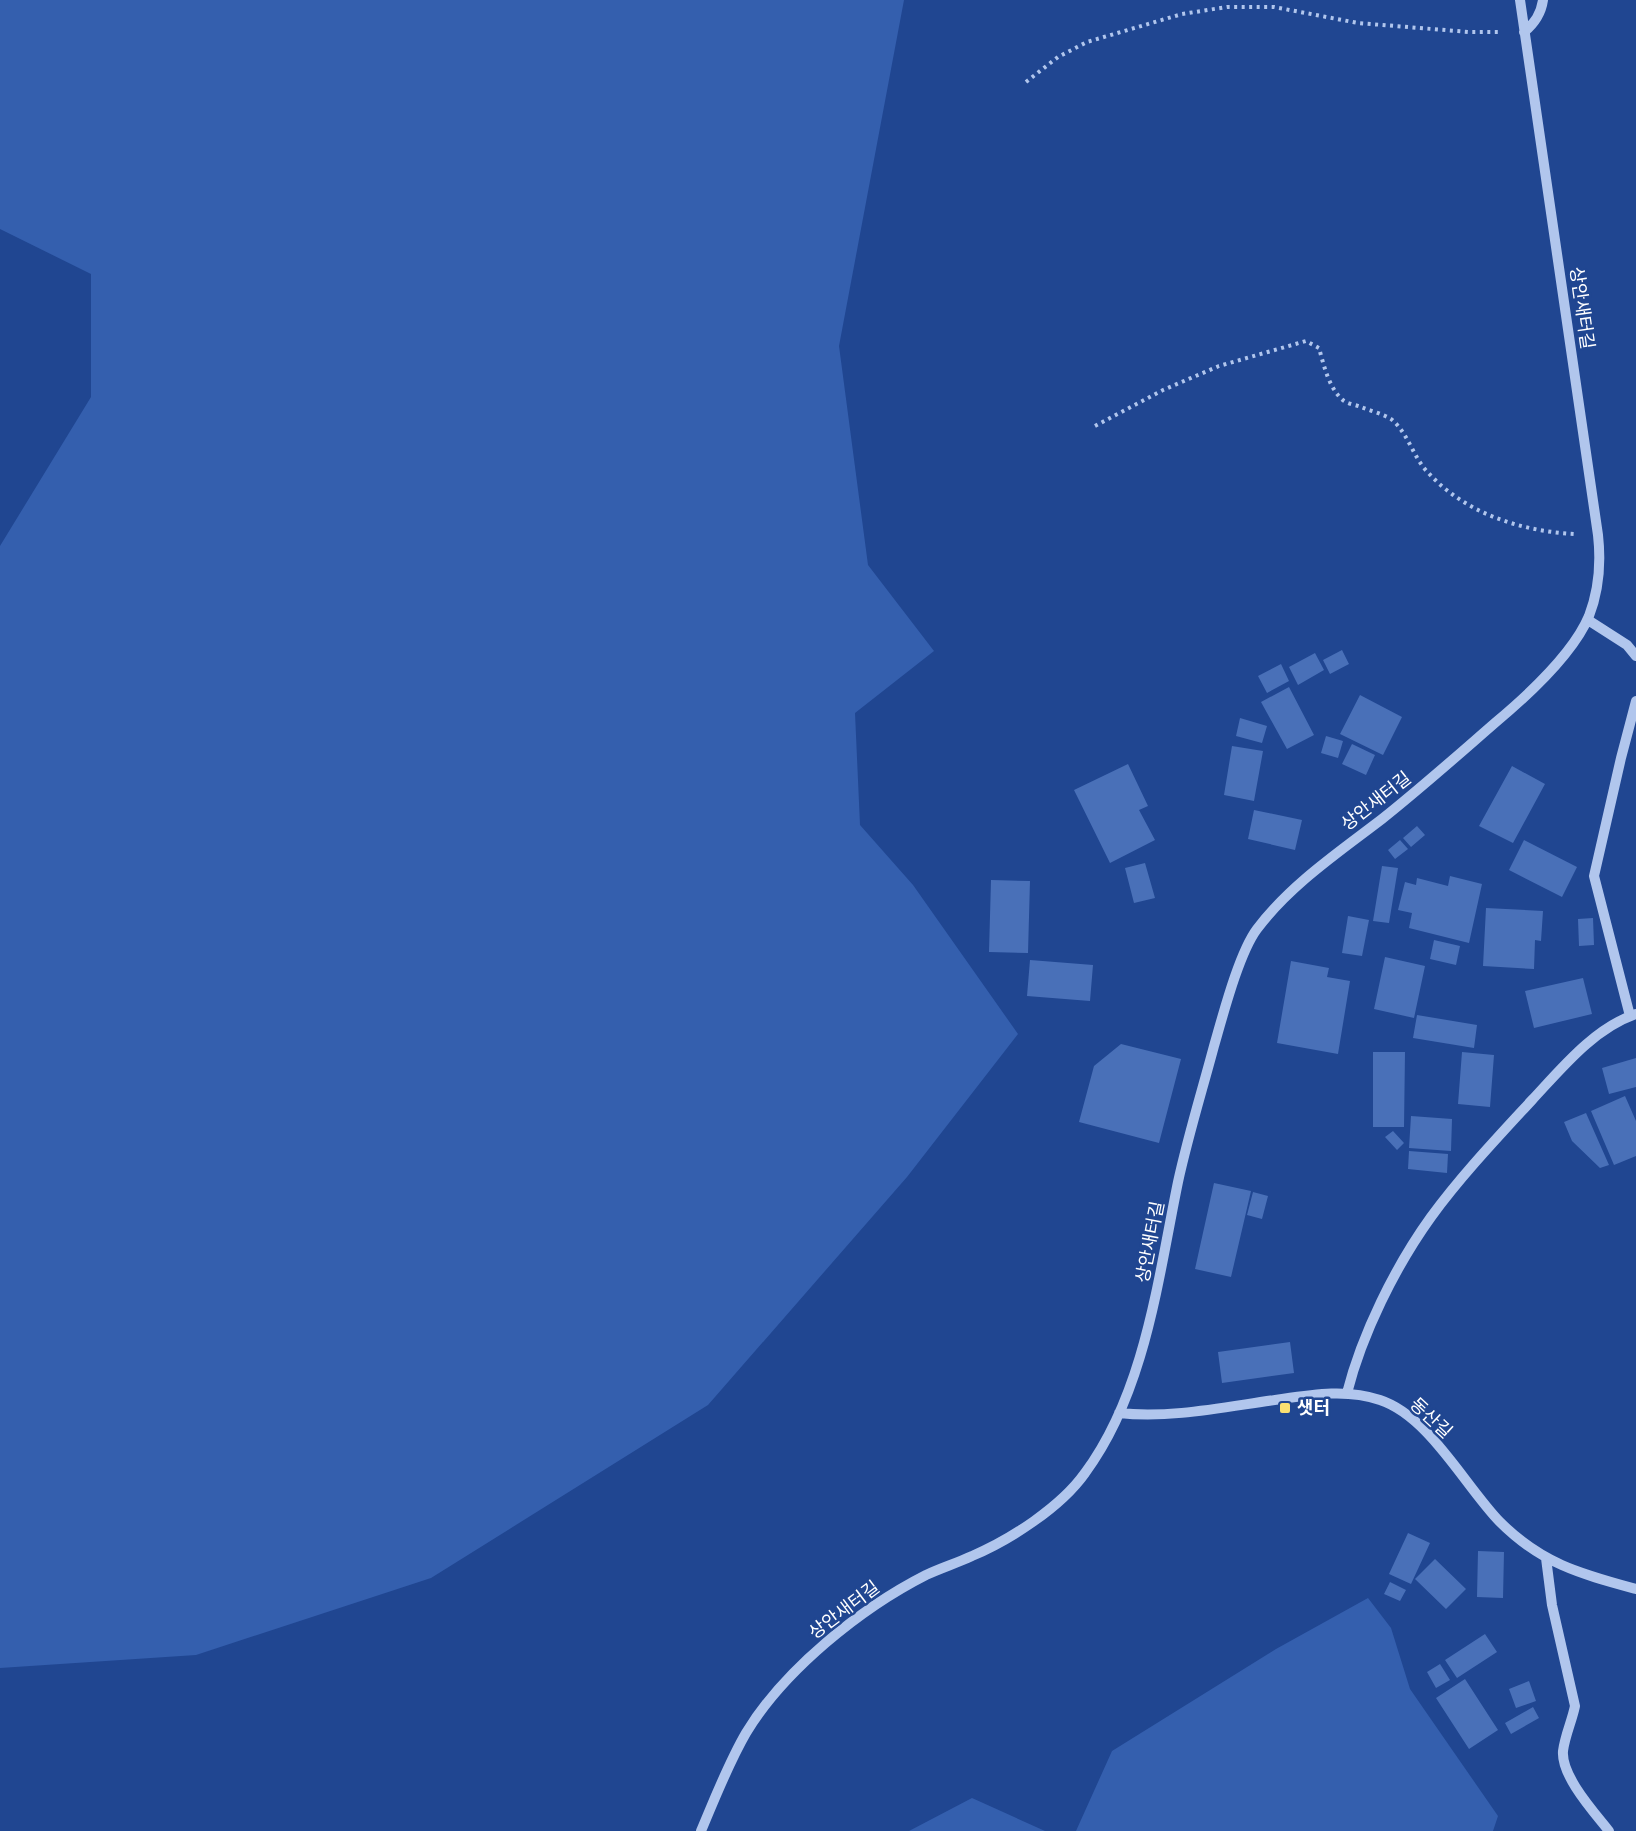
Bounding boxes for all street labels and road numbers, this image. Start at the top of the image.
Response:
street label: 상안새터길 [1563,265,1600,351]
street label: 상안새터길 [1336,766,1417,837]
street label: 상안새터길 [1130,1199,1171,1285]
street label: 동산길 [1404,1392,1457,1444]
street label: 상안새터길 [804,1575,885,1645]

